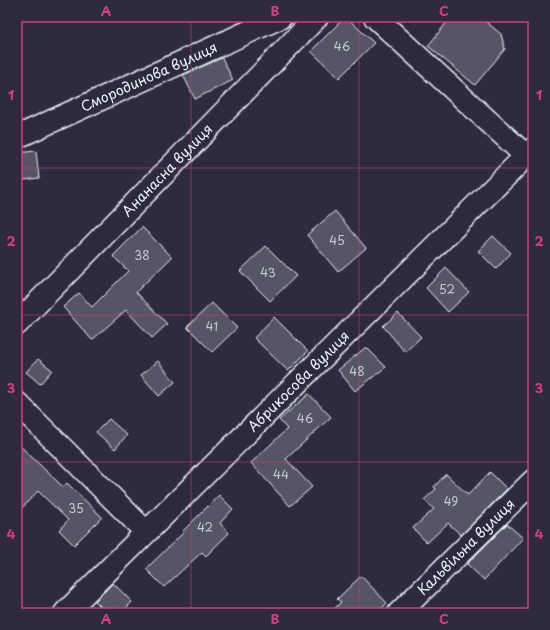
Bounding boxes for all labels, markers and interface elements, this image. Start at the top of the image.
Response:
text: A [101,1,111,20]
text: B [271,1,280,20]
text: C [439,1,449,20]
street label: Смородинова вулиця [77,36,221,117]
house number: 46 [334,37,350,55]
text: 1 [8,85,14,104]
text: 1 [536,85,542,104]
street label: Ананасна вулиця [117,119,217,221]
text: 2 [6,231,16,250]
house number: 45 [329,231,345,249]
text: 2 [534,231,544,250]
house number: 38 [134,246,150,264]
house number: 43 [260,263,276,281]
house number: 52 [439,280,455,298]
house number: 41 [206,317,218,335]
street label: Абрикосова вулиця [243,326,354,436]
house number: 48 [349,362,365,380]
text: 3 [7,378,16,397]
text: 3 [535,378,544,397]
house number: 46 [297,409,313,427]
house number: 44 [273,465,289,483]
house number: 49 [444,492,458,510]
street label: Кальвільна вулиця [412,494,519,600]
house number: 35 [68,499,84,517]
house number: 42 [197,518,213,536]
text: 4 [7,524,16,543]
text: 4 [535,524,544,543]
text: A [101,609,111,628]
text: B [271,609,280,628]
text: C [439,609,449,628]

